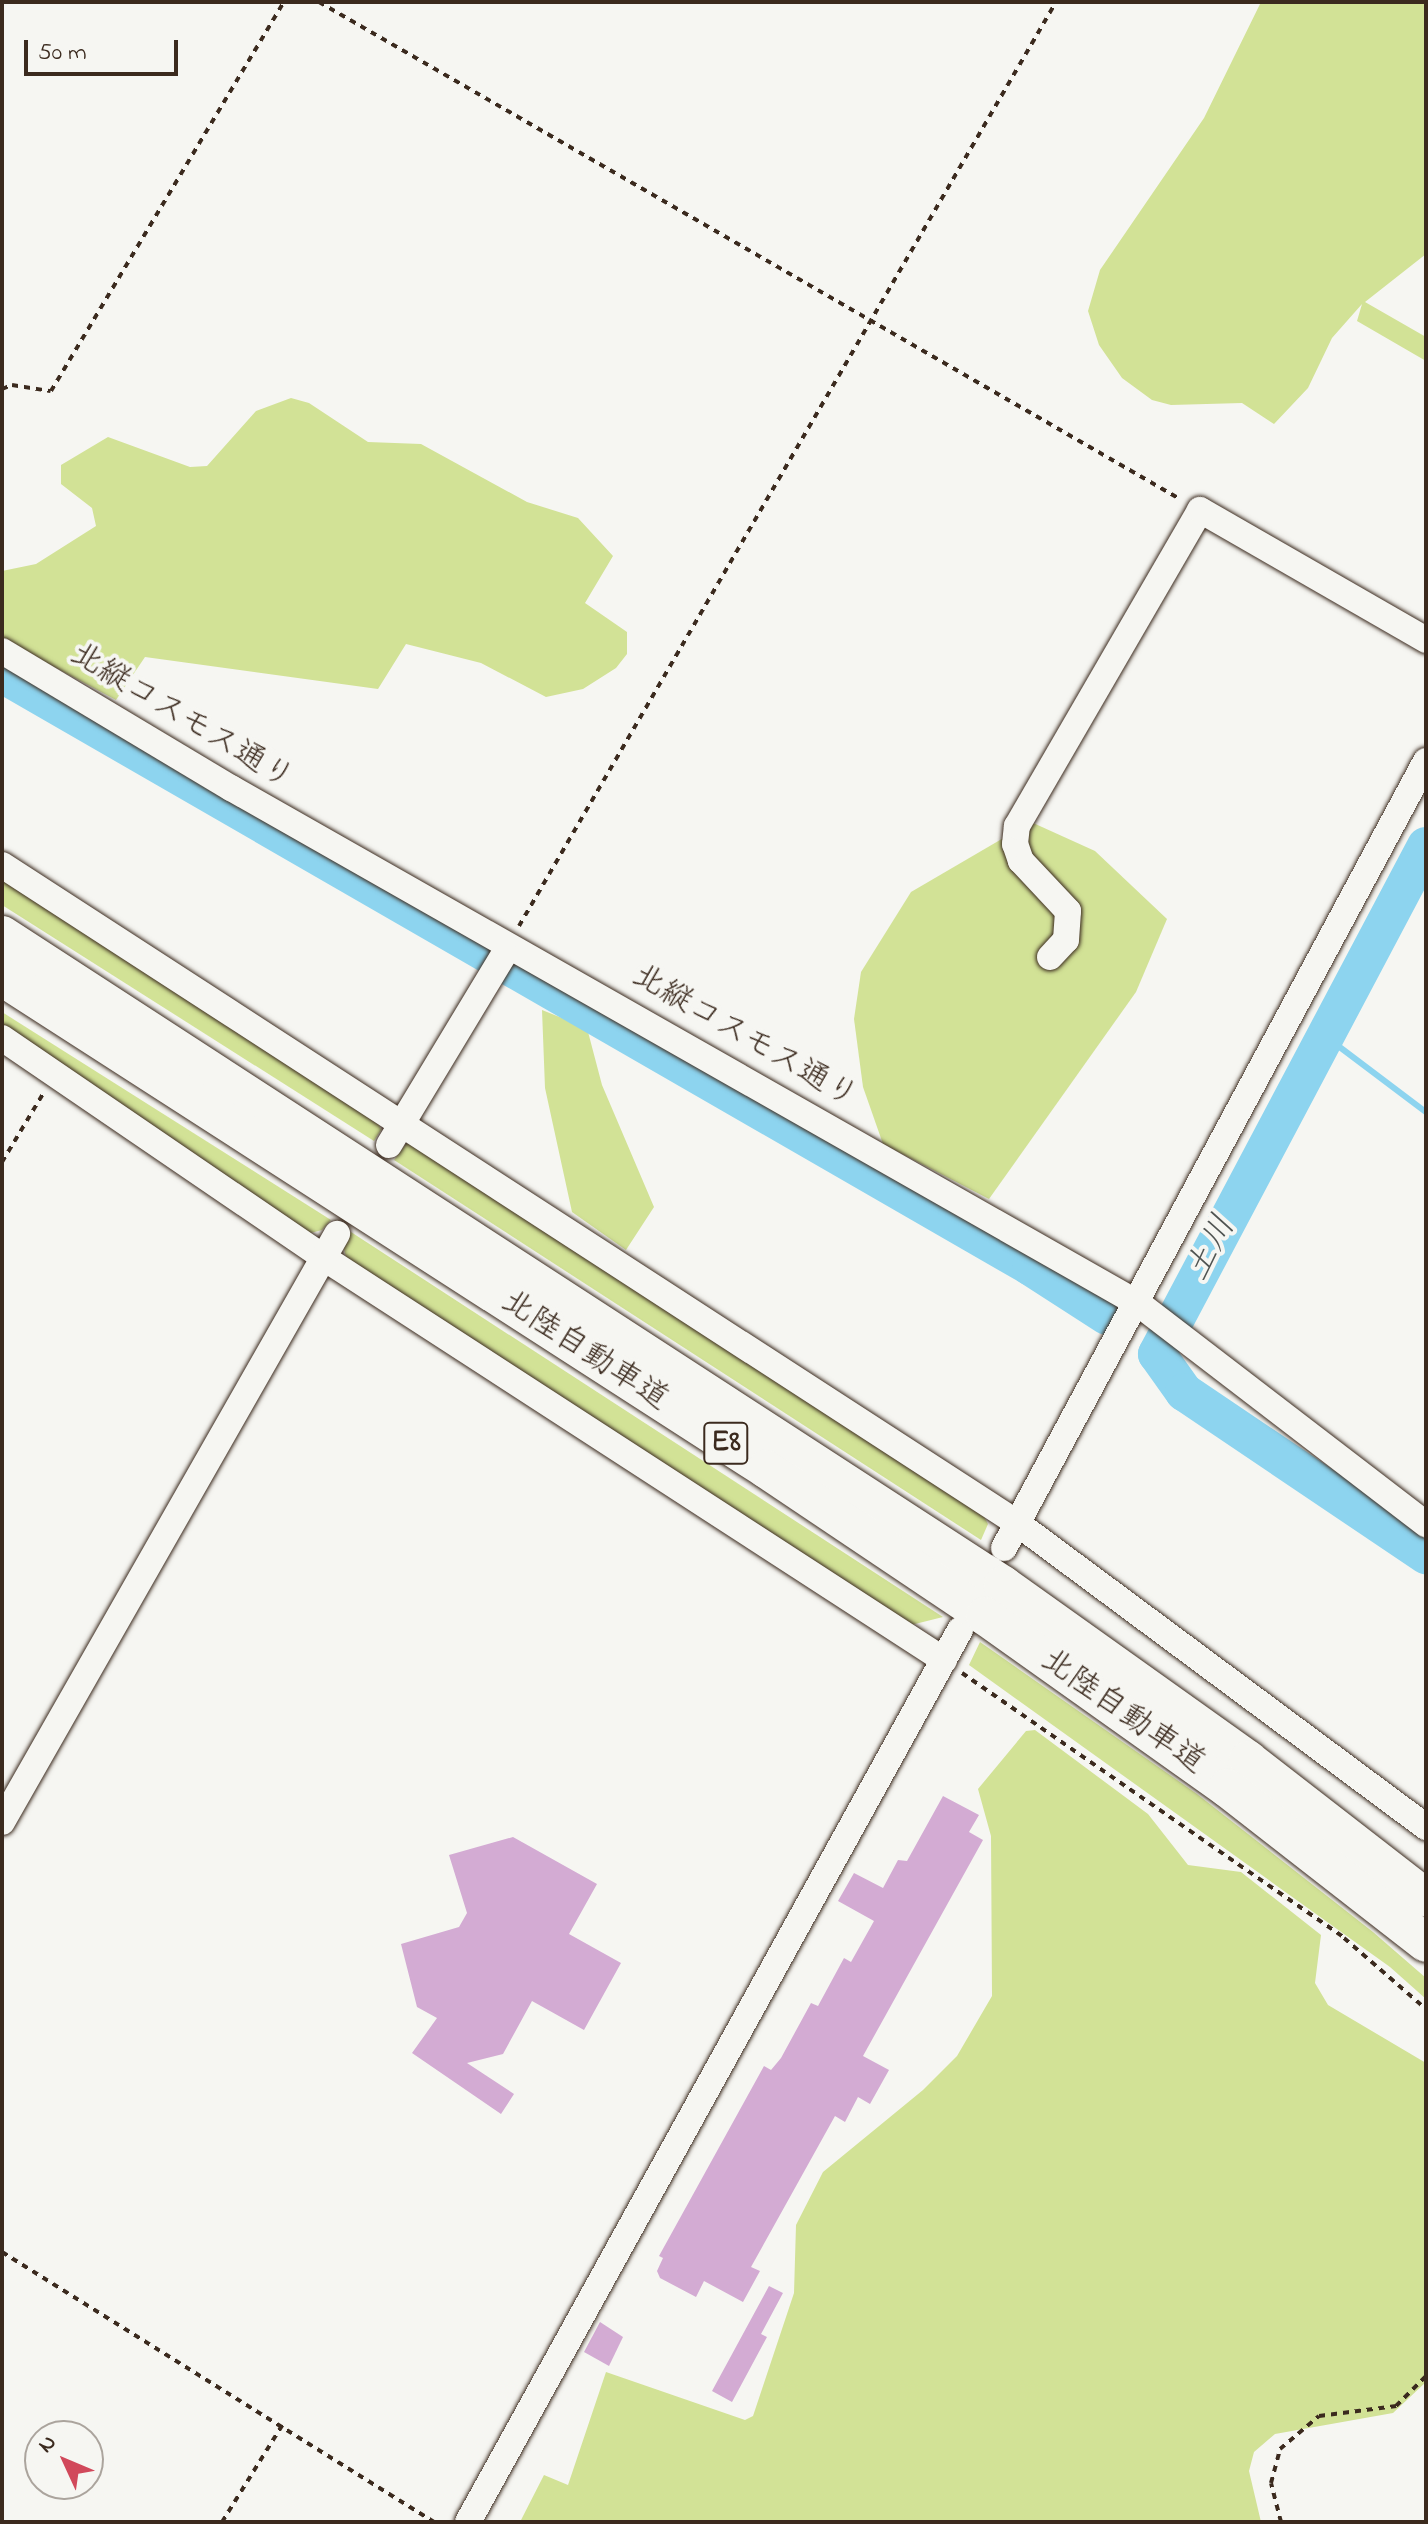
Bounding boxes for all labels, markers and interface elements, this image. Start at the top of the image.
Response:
scale bar [28,24,182,74]
text: 50 m [38,36,87,71]
street label: 北縦コスモス通り [61,636,301,800]
street label: 北縦コスモス通り [624,957,864,1119]
water label: 土川 [1178,1209,1246,1289]
street label: 北陸自動車道 [493,1284,675,1420]
road number: E8 [702,1417,750,1469]
street label: 北陸自動車道 [1032,1642,1212,1784]
north arrow [24,2420,104,2500]
text: N [31,2428,65,2461]

